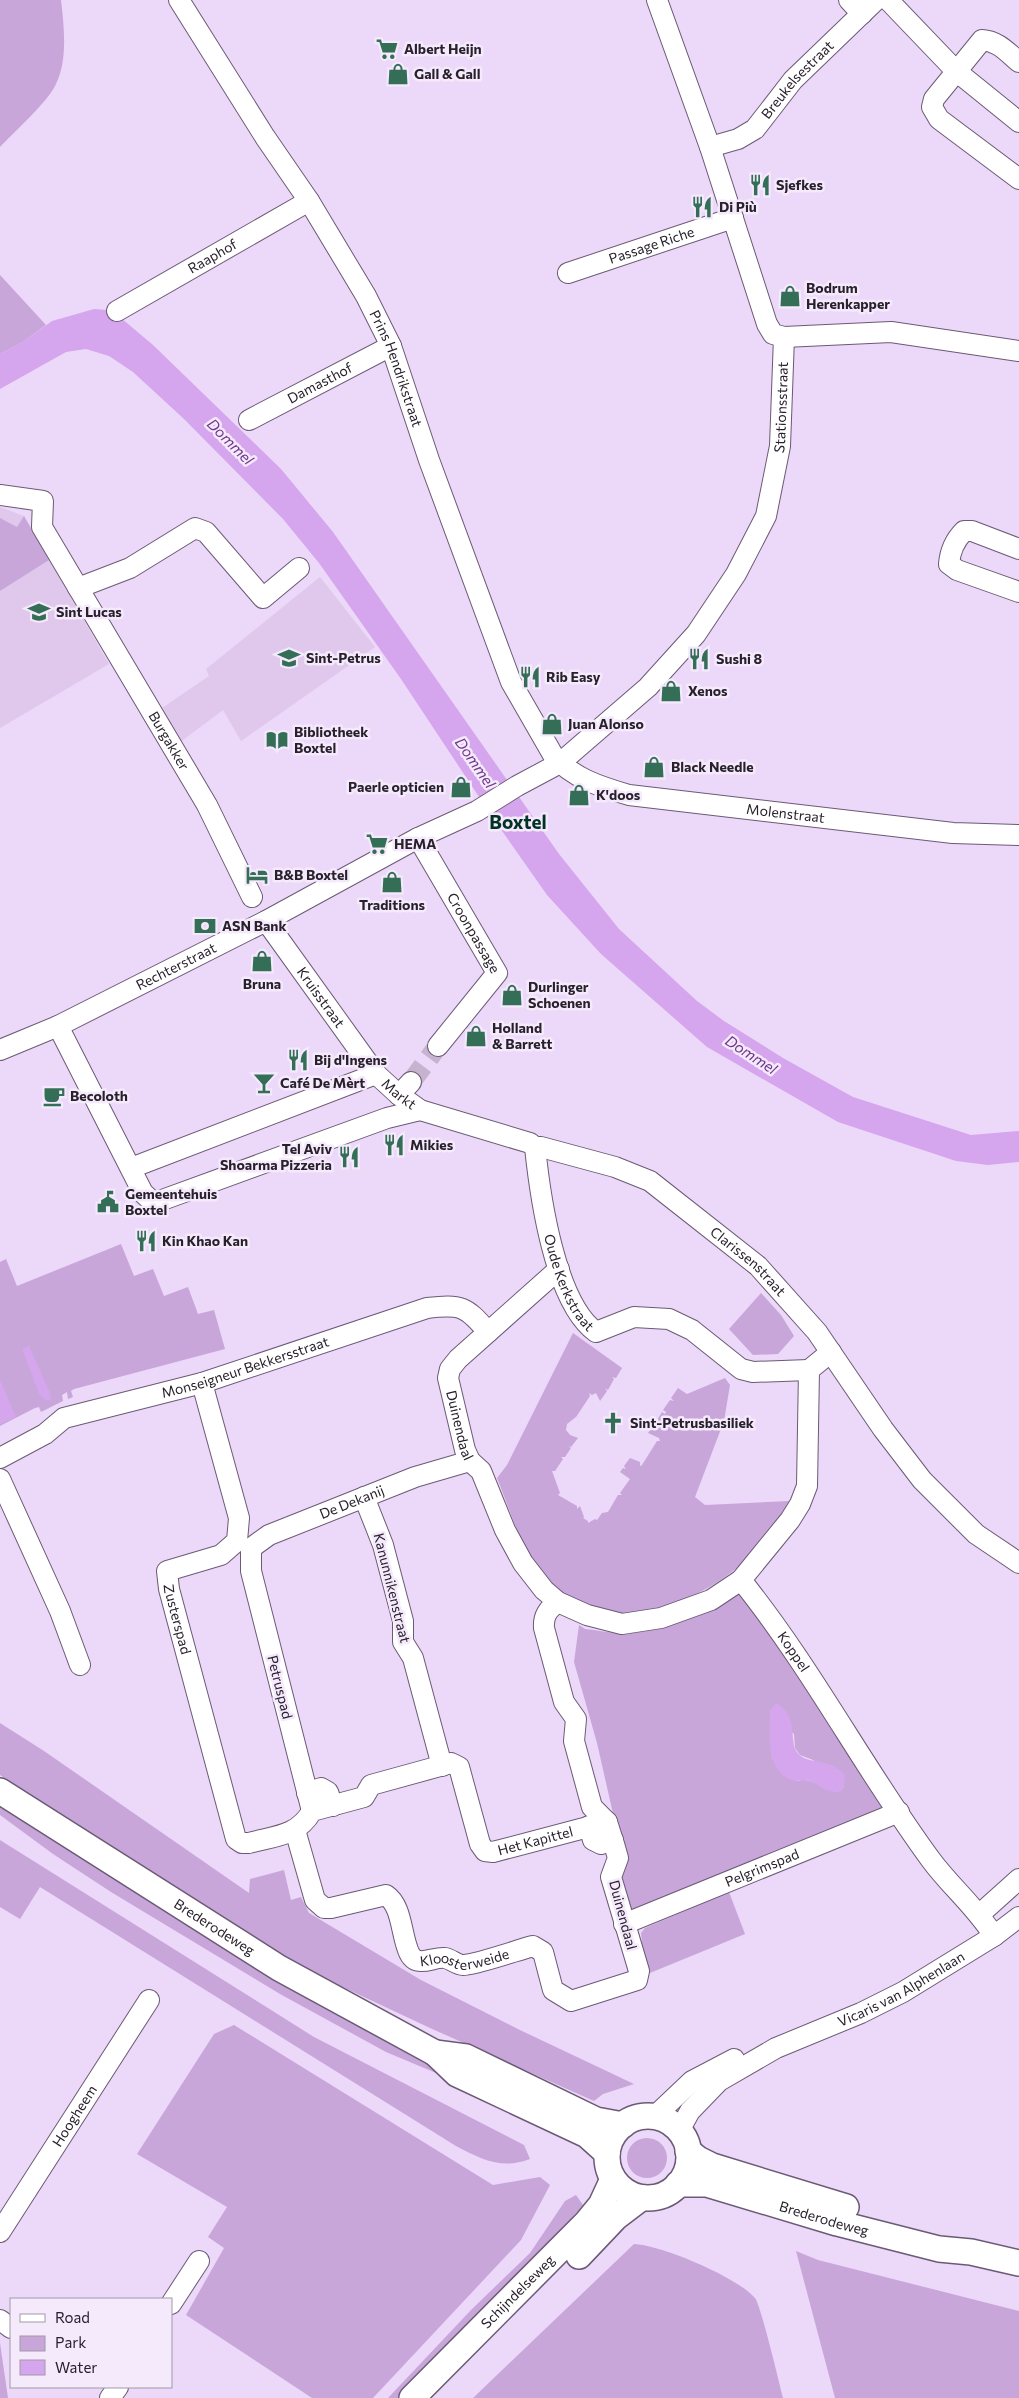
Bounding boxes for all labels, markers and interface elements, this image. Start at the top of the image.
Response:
supermarket icon: Albert Heijn [374,36,400,62]
street label: Breukelsestraat [757,37,837,122]
place label: Albert Heijn [404,40,482,57]
shop icon: Gall & Gall [385,61,411,87]
place label: Gall & Gall [414,65,480,82]
restaurant icon: Sjefkes [747,172,773,198]
place label: Sjefkes [776,176,823,193]
restaurant icon: Di Più [689,194,715,220]
place label: Di Più [719,198,757,215]
street label: Passage Riche [606,223,696,267]
street label: Raaphof [184,235,240,277]
place label: Bodrum Herenkapper [806,279,890,312]
shop icon: Bodrum Herenkapper [777,283,803,309]
street label: Prins Hendrikstraat [366,307,426,429]
street label: Damasthof [284,358,356,407]
street label: Stationsstraat [770,361,791,454]
water label: Dommel [204,414,258,469]
school or university icon: Sint Lucas [26,599,52,625]
place label: Sint Lucas [56,603,122,620]
school or university icon: Sint-Petrus [276,645,302,671]
restaurant icon: Sushi 8 [686,646,712,672]
place label: Sint-Petrus [306,649,381,666]
place label: Sushi 8 [716,650,763,667]
restaurant icon: Rib Easy [517,664,543,690]
place label: Rib Easy [546,668,601,685]
shop icon: Xenos [658,678,684,704]
place label: Xenos [688,682,728,699]
street label: Burgakker [145,708,193,773]
shop icon: Juan Alonso [539,711,565,737]
place label: Juan Alonso [568,715,644,732]
place label: Bibliotheek Boxtel [294,723,368,756]
library icon: Bibliotheek Boxtel [264,727,290,753]
water label: Dommel [452,734,500,792]
shop icon: Black Needle [641,754,667,780]
place label: Black Needle [671,758,754,775]
shop icon: Paerle opticien [448,774,474,800]
place label: Paerle opticien [348,778,444,795]
shop icon: K'doos [566,782,592,808]
place label: K'doos [596,786,641,803]
street label: Molenstraat [746,800,826,826]
district label: Boxtel [489,810,547,833]
supermarket icon: HEMA [364,831,390,857]
place label: HEMA [394,835,436,852]
hotel icon: B&B Boxtel [244,862,270,888]
place label: B&B Boxtel [274,866,348,883]
shop icon: Traditions [379,869,405,895]
street label: Croonpassage [444,889,504,976]
place label: Traditions [359,896,426,913]
bank icon: ASN Bank [192,913,218,939]
place label: ASN Bank [222,917,286,934]
street label: Rechterstraat [133,939,219,993]
shop icon: Bruna [249,948,275,974]
street label: Kruisstraat [294,963,349,1031]
place label: Bruna [243,975,281,992]
place label: Durlinger Schoenen [528,978,591,1011]
shop icon: Durlinger Schoenen [499,982,525,1008]
place label: Holland & Barrett [492,1019,553,1052]
shop icon: Holland & Barrett [463,1023,489,1049]
water label: Dommel [722,1031,782,1078]
restaurant icon: Bij d'Ingens [285,1047,311,1073]
place label: Bij d'Ingens [314,1051,388,1068]
bar icon: Café De Mèrt [251,1070,277,1096]
place label: Café De Mèrt [280,1074,365,1091]
street label: Markt [379,1075,420,1113]
cafe icon: Becoloth [41,1083,67,1109]
place label: Becoloth [70,1087,128,1104]
restaurant icon: Mikies [381,1132,407,1158]
place label: Mikies [410,1136,454,1153]
place label: Tel Aviv Shoarma Pizzeria [220,1140,332,1173]
restaurant icon: Tel Aviv Shoarma Pizzeria [336,1144,362,1170]
place label: Gemeentehuis Boxtel [125,1185,218,1218]
public building icon: Gemeentehuis Boxtel [95,1189,121,1215]
street label: Clarissenstraat [707,1223,790,1299]
restaurant icon: Kin Khao Kan [133,1228,159,1254]
place label: Kin Khao Kan [162,1232,248,1249]
street label: Oude Kerkstraat [541,1232,598,1335]
street label: Monseigneur Bekkersstraat [160,1332,331,1401]
street label: Duinendaal [443,1389,478,1463]
church icon: Sint-Petrusbasiliek [600,1410,626,1436]
place label: Sint-Petrusbasiliek [630,1414,754,1431]
street label: De Dekanij [317,1481,387,1522]
street label: Kanunnikenstraat [371,1531,414,1645]
street label: Zusterspad [161,1583,195,1656]
street label: Koppel [774,1628,814,1675]
street label: Petruspad [264,1653,297,1720]
street label: Het Kapittel [496,1822,575,1858]
street label: Pelgrimspad [722,1845,801,1890]
street label: Duinendaal [606,1878,641,1952]
street label: Brederodeweg [171,1895,259,1959]
street label: Kloosterweide [419,1945,511,1973]
street label: Vicaris van Alphenlaan [835,1947,967,2030]
street label: Hoogheem [48,2082,100,2150]
street label: Brederodeweg [777,2197,871,2239]
street label: Schijndelseweg [477,2251,558,2332]
legend [10,2298,172,2388]
text: Road [55,2308,90,2326]
text: Park [55,2333,86,2351]
text: Water [55,2358,97,2376]

